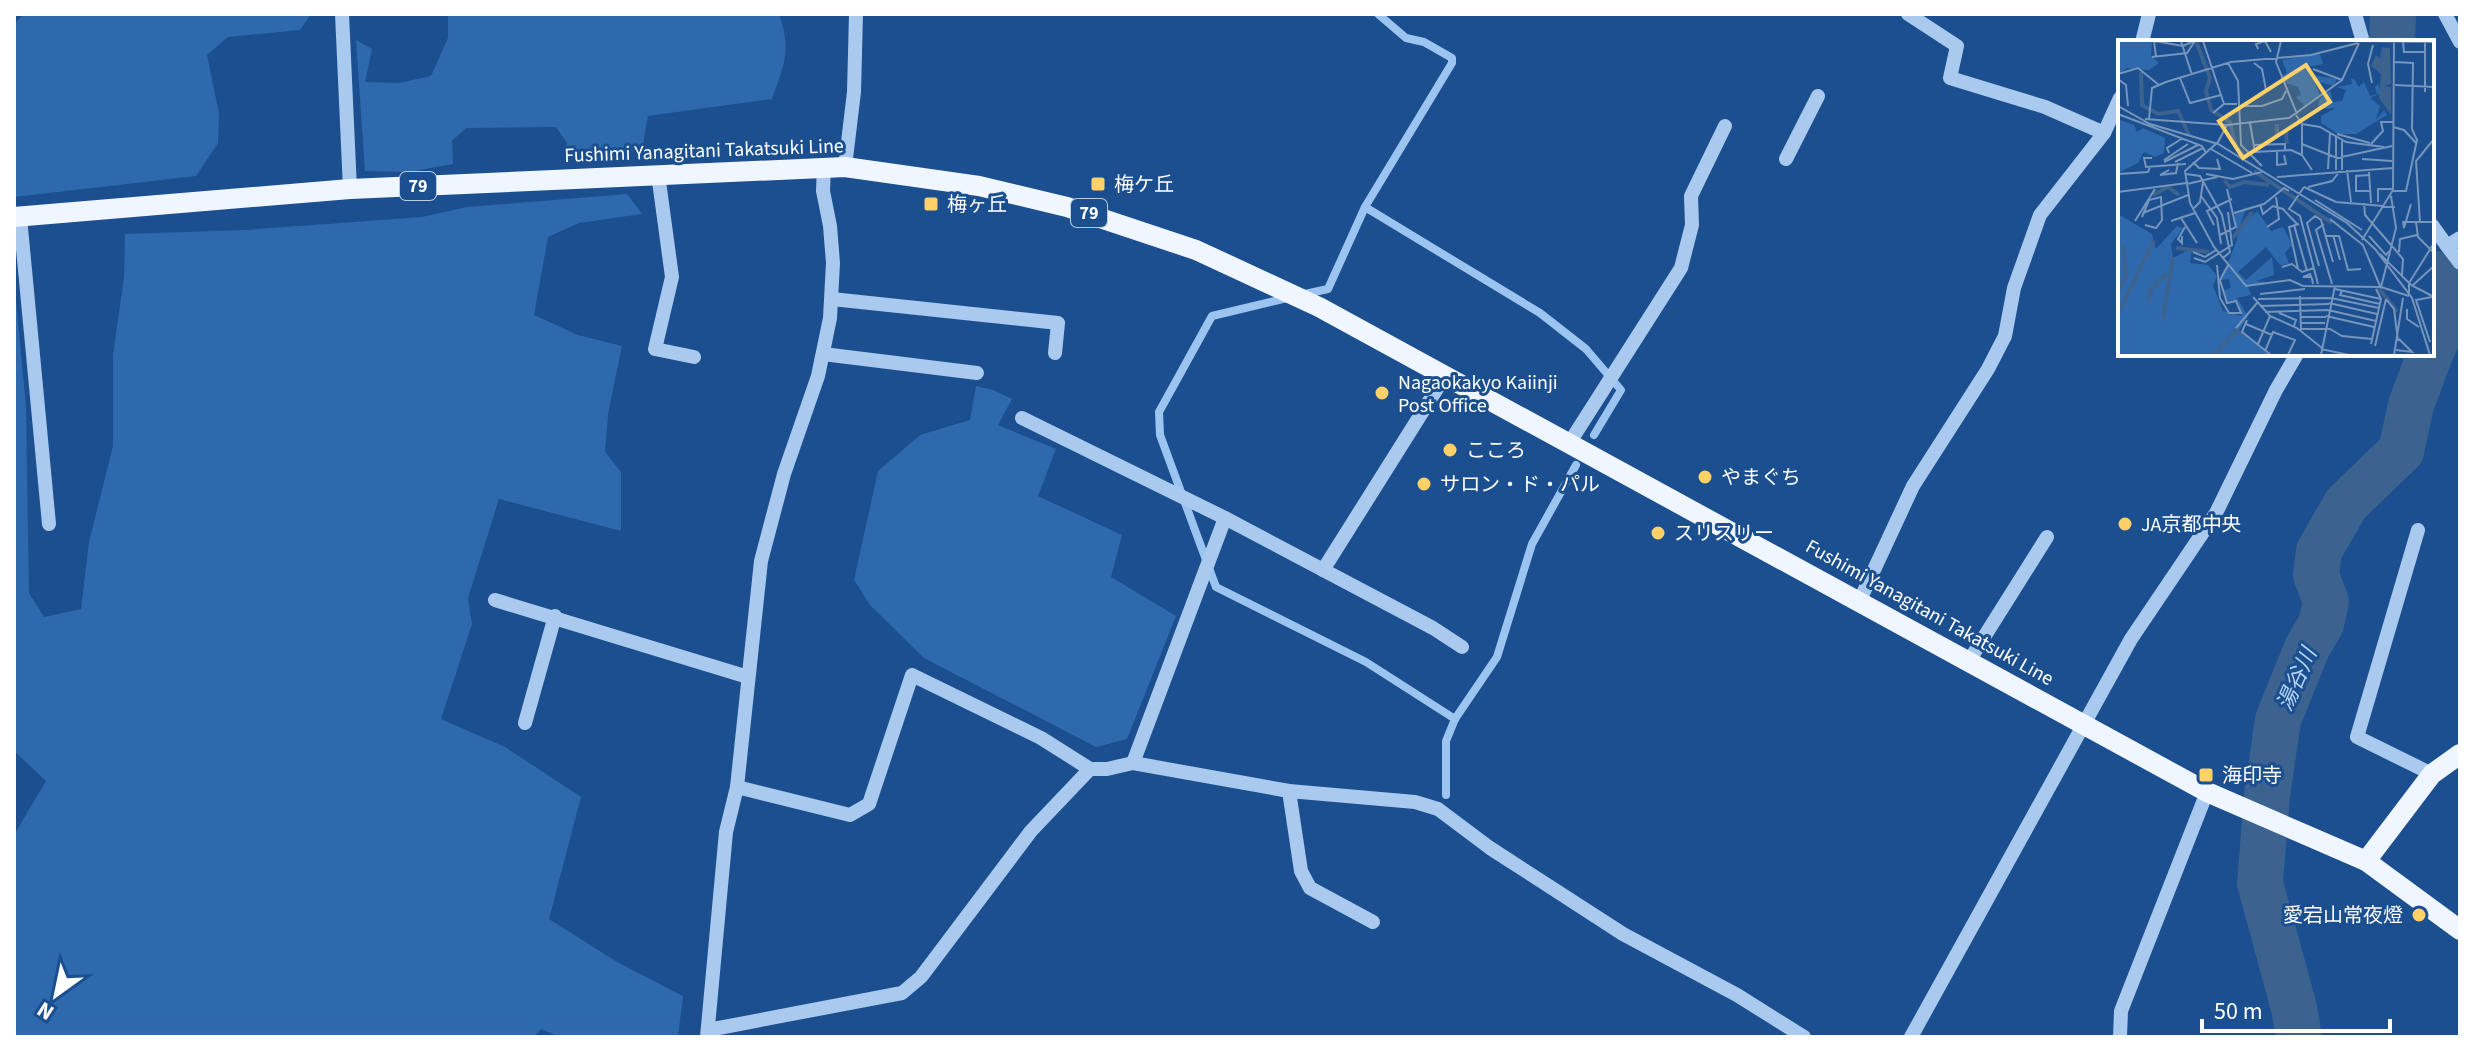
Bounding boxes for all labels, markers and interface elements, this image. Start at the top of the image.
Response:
inset map [2118,40,2434,356]
street label: Fushimi Yanagitani Takatsuki Line [564,132,844,170]
place label: 梅ケ丘 [1114,171,1174,199]
road number: 79 [400,172,436,200]
marker: 梅ケ丘 [1089,175,1107,193]
place label: 梅ヶ丘 [947,191,1007,219]
marker: 梅ヶ丘 [922,195,940,213]
road number: 79 [1071,199,1107,227]
place label: Nagaokakyo Kaiinji Post Office [1398,369,1558,420]
marker: Nagaokakyo Kaiinji Post Office [1373,384,1391,402]
place label: こころ [1466,437,1526,465]
marker: こころ [1441,441,1459,459]
place label: やまぐち [1721,464,1801,492]
marker: やまぐち [1696,468,1714,486]
place label: サロン・ド・パル [1440,471,1600,499]
marker: サロン・ド・パル [1415,475,1433,493]
place label: JA京都中央 [2141,511,2241,539]
marker: JA京都中央 [2116,515,2134,533]
place label: スリスリー [1674,520,1774,548]
marker: スリスリー [1649,524,1667,542]
street label: Fushimi Yanagitani Takatsuki Line [1800,533,2059,693]
water label: 湯谷川 [2269,641,2326,716]
place label: 海印寺 [2222,762,2282,790]
marker: 海印寺 [2197,766,2215,784]
place label: 愛宕山常夜燈 [2283,902,2403,930]
marker: 愛宕山常夜燈 [2410,906,2428,924]
north arrow [16,955,96,1035]
scale bar [2202,983,2390,1033]
text: N [31,994,61,1028]
text: 50 m [2214,994,2263,1029]

